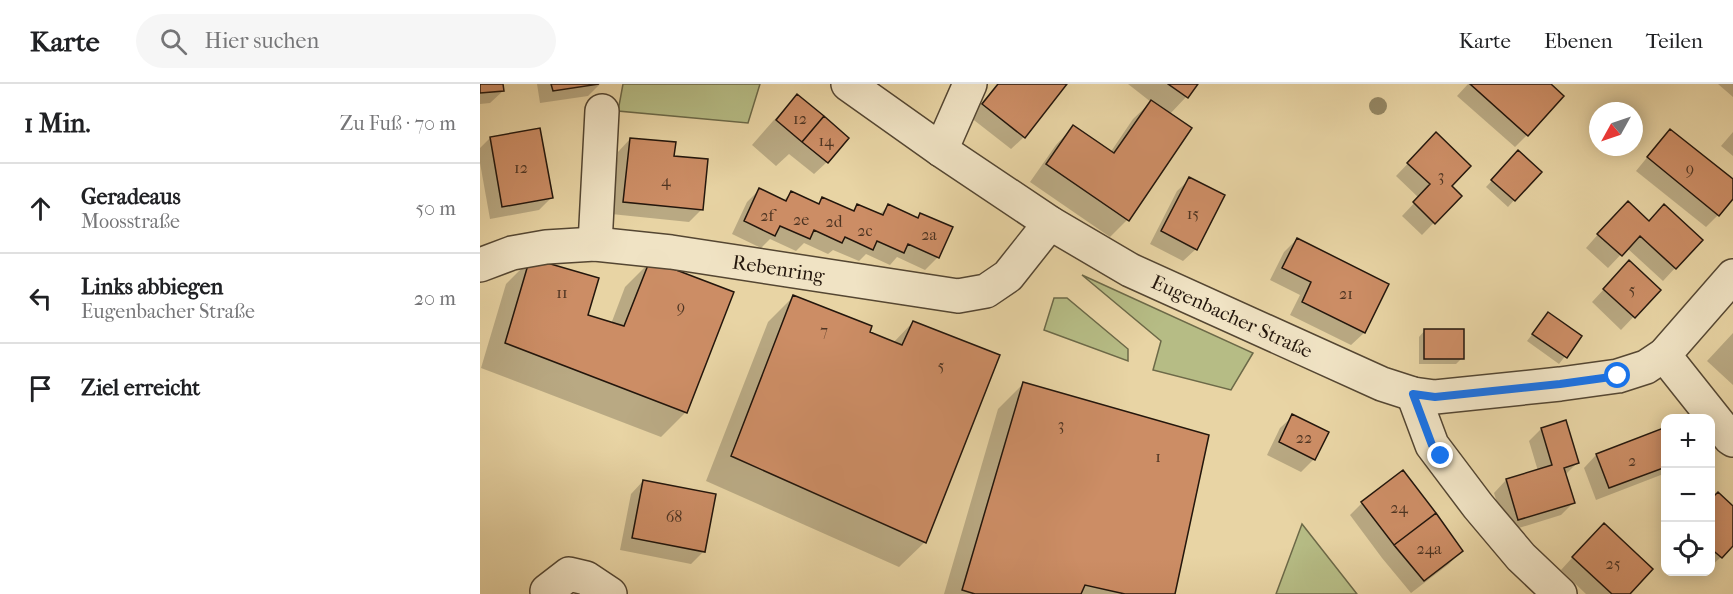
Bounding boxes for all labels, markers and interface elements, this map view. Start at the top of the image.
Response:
search box [136,14,556,68]
text: Karte [30,25,100,58]
icon: search [157,25,190,58]
text: Hier suchen [205,28,319,54]
text: Karte [1459,29,1511,53]
text: Ebenen [1544,29,1613,53]
text: Teilen [1646,29,1703,53]
north arrow [1589,102,1643,156]
text: 1 Min. [24,108,90,139]
house number: 12 [793,109,807,128]
text: Zu Fuß · 70 m [340,112,456,135]
house number: 14 [818,131,834,150]
house number: 12 [514,158,528,177]
house number: 9 [1686,159,1694,178]
house number: 3 [1438,166,1444,185]
house number: 4 [661,171,671,190]
text: Geradeaus [81,184,181,210]
icon: ahead [24,192,57,225]
text: 50 m [415,197,456,220]
house number: 15 [1187,204,1199,223]
house number: 2f [760,206,777,225]
text: Moosstraße [81,210,180,233]
house number: 2e [793,210,809,229]
house number: 2d [826,212,843,231]
house number: 2c [857,221,873,240]
house number: 2a [921,225,937,244]
street label: Rebenring [731,251,826,287]
street label: Eugenbacher Straße [1148,270,1316,363]
text: Links abbiegen [81,274,223,300]
house number: 5 [1629,280,1636,299]
icon: left [24,282,57,315]
house number: 11 [556,283,568,302]
house number: 21 [1339,284,1353,303]
text: 20 m [414,287,456,310]
house number: 9 [677,297,685,316]
text: Eugenbacher Straße [81,300,255,323]
house number: 7 [820,321,828,340]
house number: 5 [938,356,945,375]
route start [1604,362,1630,388]
icon: arrive [24,372,57,405]
text: Ziel erreicht [81,375,200,401]
map controls [1661,414,1715,576]
button: + [1661,414,1715,468]
house number: 3 [1058,415,1064,434]
house number: 22 [1296,428,1312,447]
route end [1427,442,1453,468]
house number: 1 [1155,447,1161,466]
house number: 2 [1628,451,1636,470]
button: − [1661,468,1715,522]
house number: 24 [1390,498,1408,517]
house number: 68 [666,507,682,526]
button: locate [1661,522,1715,576]
house number: 24a [1416,539,1442,558]
house number: 25 [1605,554,1621,573]

